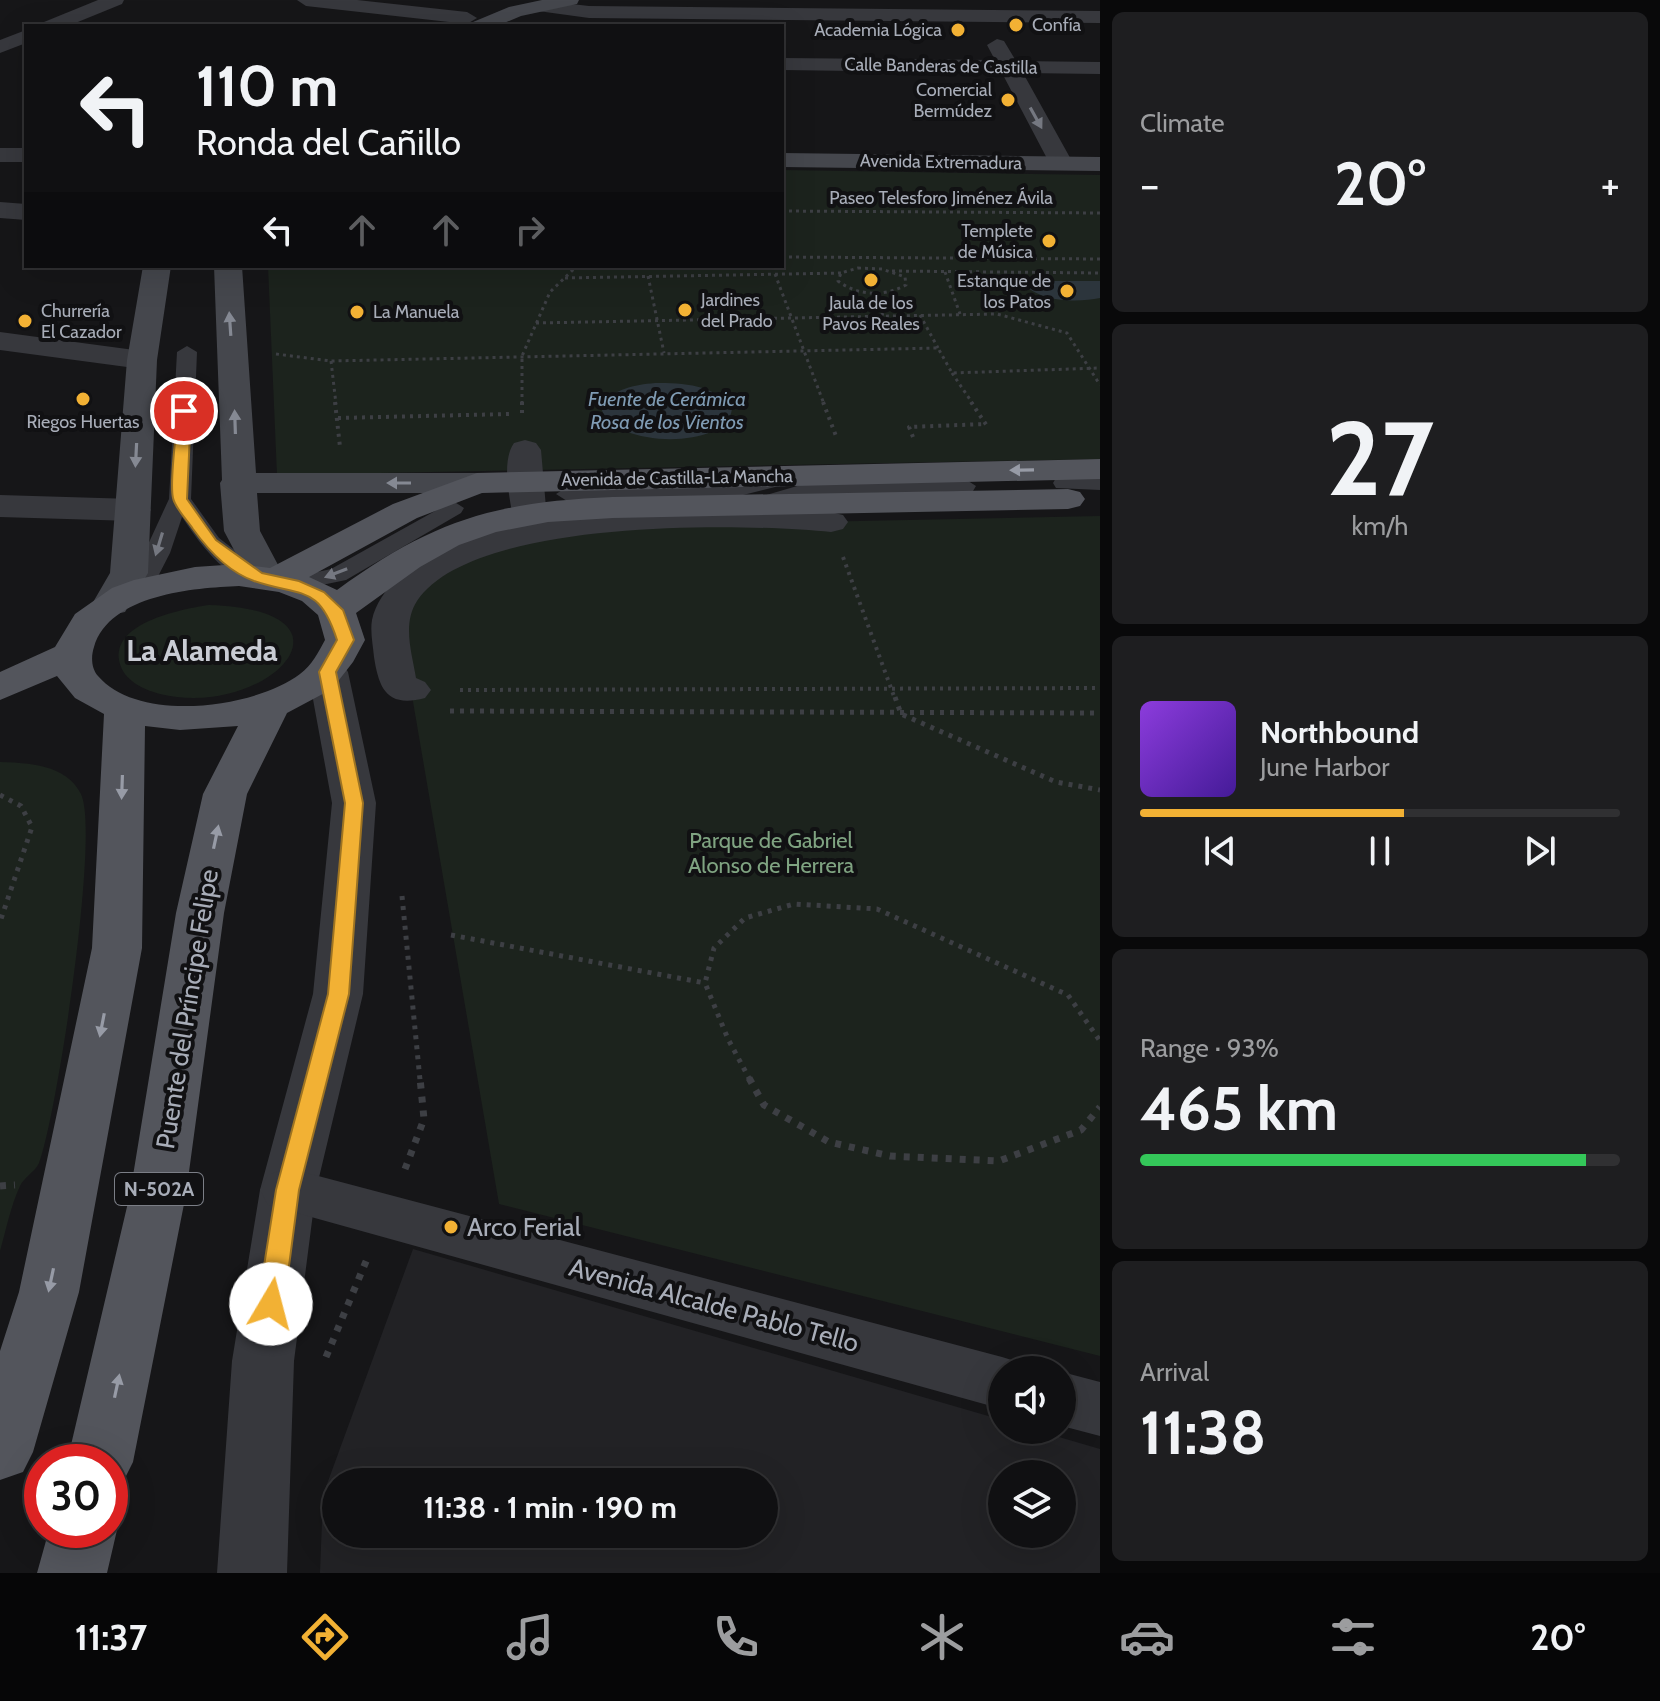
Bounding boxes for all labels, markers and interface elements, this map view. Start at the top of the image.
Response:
place label: Confía [1032,14,1081,36]
marker: Confía [1007,16,1025,34]
place label: Academia Lógica [814,19,942,41]
marker: Academia Lógica [949,21,967,39]
text: 110 m [196,52,338,120]
street label: Calle Banderas de Castilla [844,53,1038,79]
icon: left [64,56,168,160]
place label: Comercial Bermúdez [913,79,993,122]
marker: Comercial Bermúdez [999,91,1017,109]
one-way arrow [1029,107,1043,129]
text: Climate [1140,107,1225,139]
text: Ronda del Cañillo [196,120,461,164]
text: 20° [1334,147,1426,220]
street label: Avenida Extremadura [860,150,1023,174]
text: − [1140,158,1159,211]
text: + [1601,158,1620,211]
street label: Paseo Telesforo Jiménez Ávila [829,187,1053,209]
icon: left [256,208,300,252]
icon: ahead [340,208,384,252]
icon: ahead [424,208,468,252]
icon: right [508,208,552,252]
place label: Templete de Música [958,220,1033,263]
marker: Templete de Música [1040,232,1058,250]
place label: Estanque de los Patos [957,270,1051,313]
marker: Jaula de los Pavos Reales [862,271,880,289]
marker: Estanque de los Patos [1058,282,1076,300]
place label: Jardines del Prado [700,289,773,332]
place label: Jaula de los Pavos Reales [822,292,920,335]
place label: Churrería El Cazador [41,300,122,343]
place label: La Manuela [373,301,460,323]
marker: Jardines del Prado [676,301,694,319]
marker: La Manuela [348,303,366,321]
one-way arrow [223,311,236,336]
marker: Churrería El Cazador [16,312,34,330]
pin [150,377,218,445]
water label: Fuente de Cerámica Rosa de los Vientos [588,387,746,434]
icon: arrive [162,389,206,433]
marker: Riegos Huertas [74,390,92,408]
text: 27 [1326,395,1434,521]
one-way arrow [229,409,242,434]
place label: Riegos Huertas [26,411,140,433]
one-way arrow [130,442,143,468]
one-way arrow [1009,464,1034,476]
street label: Avenida de Castilla-La Mancha [561,465,793,491]
one-way arrow [386,477,411,489]
text: km/h [1352,510,1408,542]
one-way arrow [153,533,165,557]
one-way arrow [324,567,348,580]
district label: La Alameda [126,632,278,669]
text: Northbound [1260,714,1419,751]
text: June Harbor [1260,751,1389,783]
one-way arrow [116,775,129,800]
one-way arrow [210,824,223,849]
park label: Parque de Gabriel Alonso de Herrera [688,827,855,879]
icon: previous [1198,829,1242,873]
icon: pause [1358,829,1402,873]
icon: next [1518,829,1562,873]
street label: Puente del Príncipe Felipe [149,867,225,1151]
one-way arrow [95,1012,107,1037]
text: Range · 93% [1140,1032,1279,1064]
text: 465 km [1140,1072,1338,1145]
road number: N-502A [115,1173,203,1205]
place label: Arco Ferial [467,1211,581,1243]
marker: Arco Ferial [442,1218,460,1236]
street label: Avenida Alcalde Pablo Tello [566,1251,862,1359]
position arrow [229,1262,313,1346]
one-way arrow [44,1267,57,1292]
map controls [988,1356,1076,1548]
button: sound [988,1356,1076,1444]
text: Arrival [1140,1356,1209,1388]
one-way arrow [111,1373,124,1398]
text: 11:38 [1140,1396,1266,1469]
speed limit sign: 30 [24,1444,128,1548]
button: layers [988,1460,1076,1548]
text: 11:38 · 1 min · 190 m [423,1489,677,1526]
icon: directions [297,1609,353,1665]
icon: music [502,1609,558,1665]
icon: phone [708,1609,764,1665]
icon: climate [914,1609,970,1665]
icon: car [1119,1609,1175,1665]
icon: filters [1325,1609,1381,1665]
text: 11:37 [75,1615,147,1659]
text: 20° [1530,1615,1585,1659]

